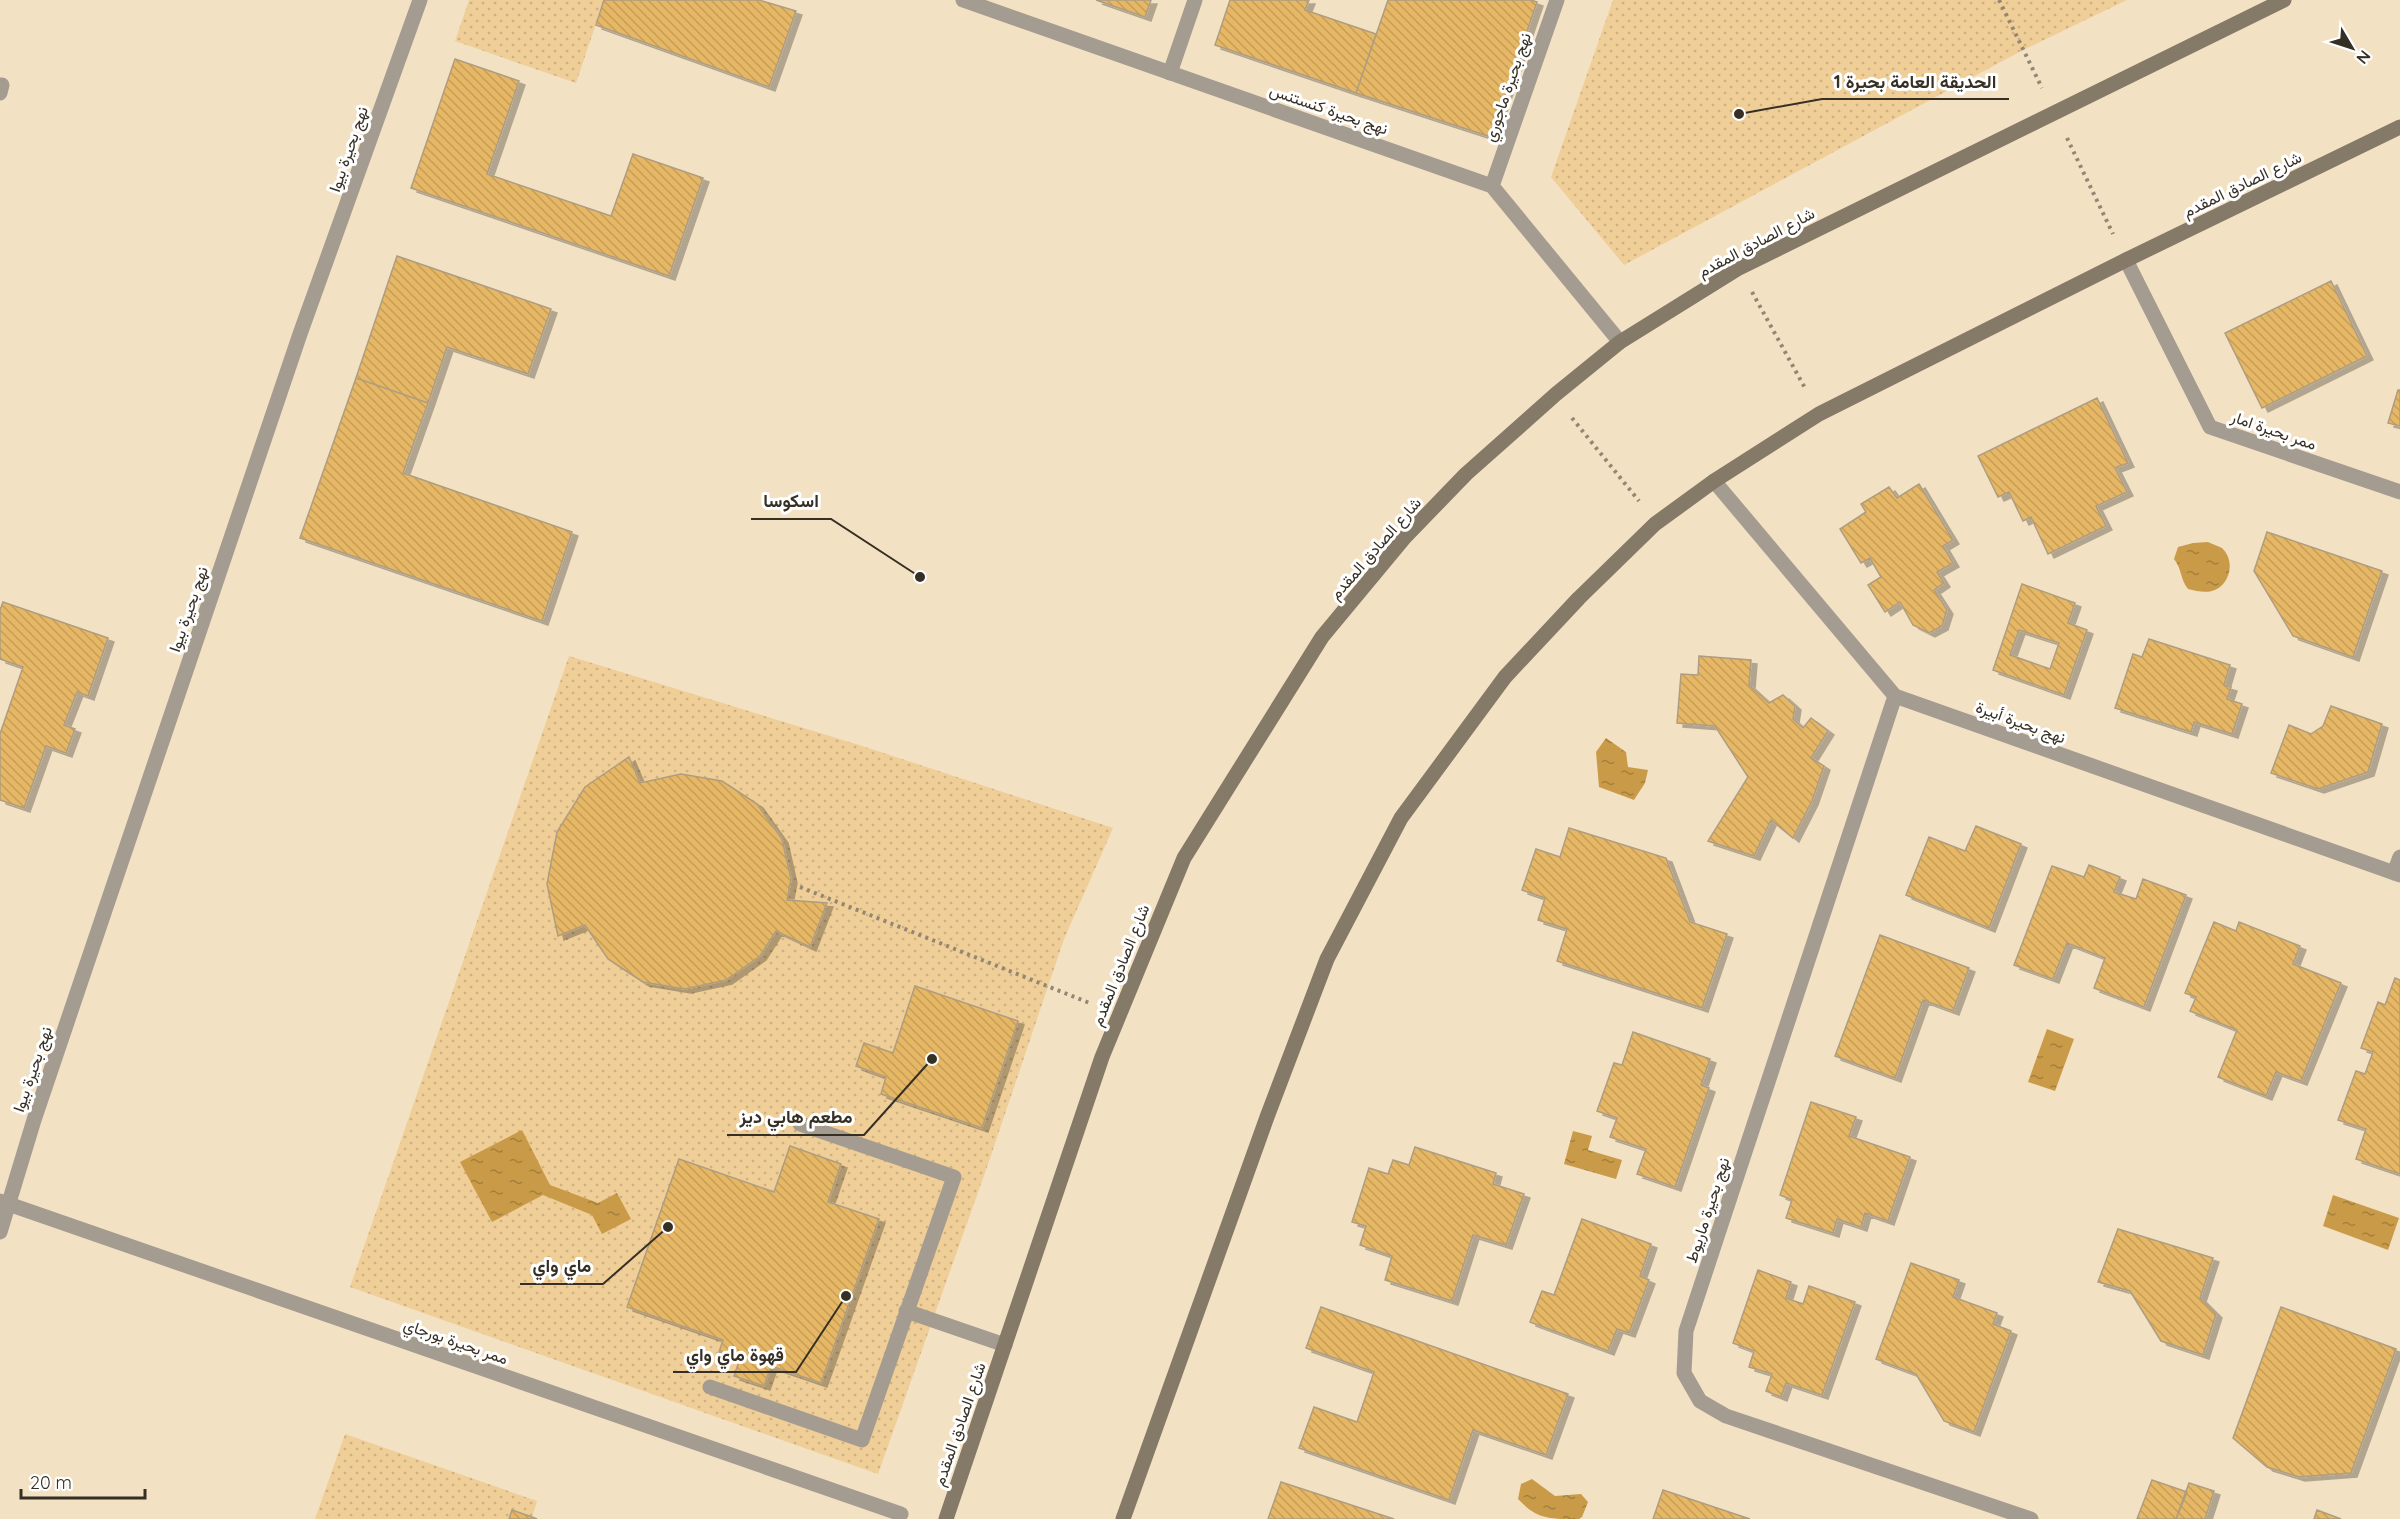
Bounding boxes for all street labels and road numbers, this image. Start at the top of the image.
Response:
street label: نهج بحيرة ماجوري [1479,30,1539,145]
street label: نهج بحيرة كنستنس [1266,79,1391,141]
street label: نهج بحيرة بيوا [324,104,374,195]
street label: شارع الصادق المقدم [2179,147,2305,223]
street label: شارع الصادق المقدم [1694,203,1819,283]
street label: ممر بحيرة امار [2227,406,2319,455]
street label: شارع الصادق المقدم [1325,493,1427,605]
street label: نهج بحيرة بيوا [164,564,214,655]
street label: نهج بحيرة أبيرة [1973,697,2068,749]
street label: شارع الصادق المقدم [1086,901,1155,1029]
street label: نهج بحيرة بيوا [8,1024,58,1115]
street label: نهج بحيرة ماريوط [1681,1155,1735,1266]
street label: ممر بحيرة بورجاي [400,1314,511,1372]
street label: شارع الصادق المقدم [928,1360,991,1489]

